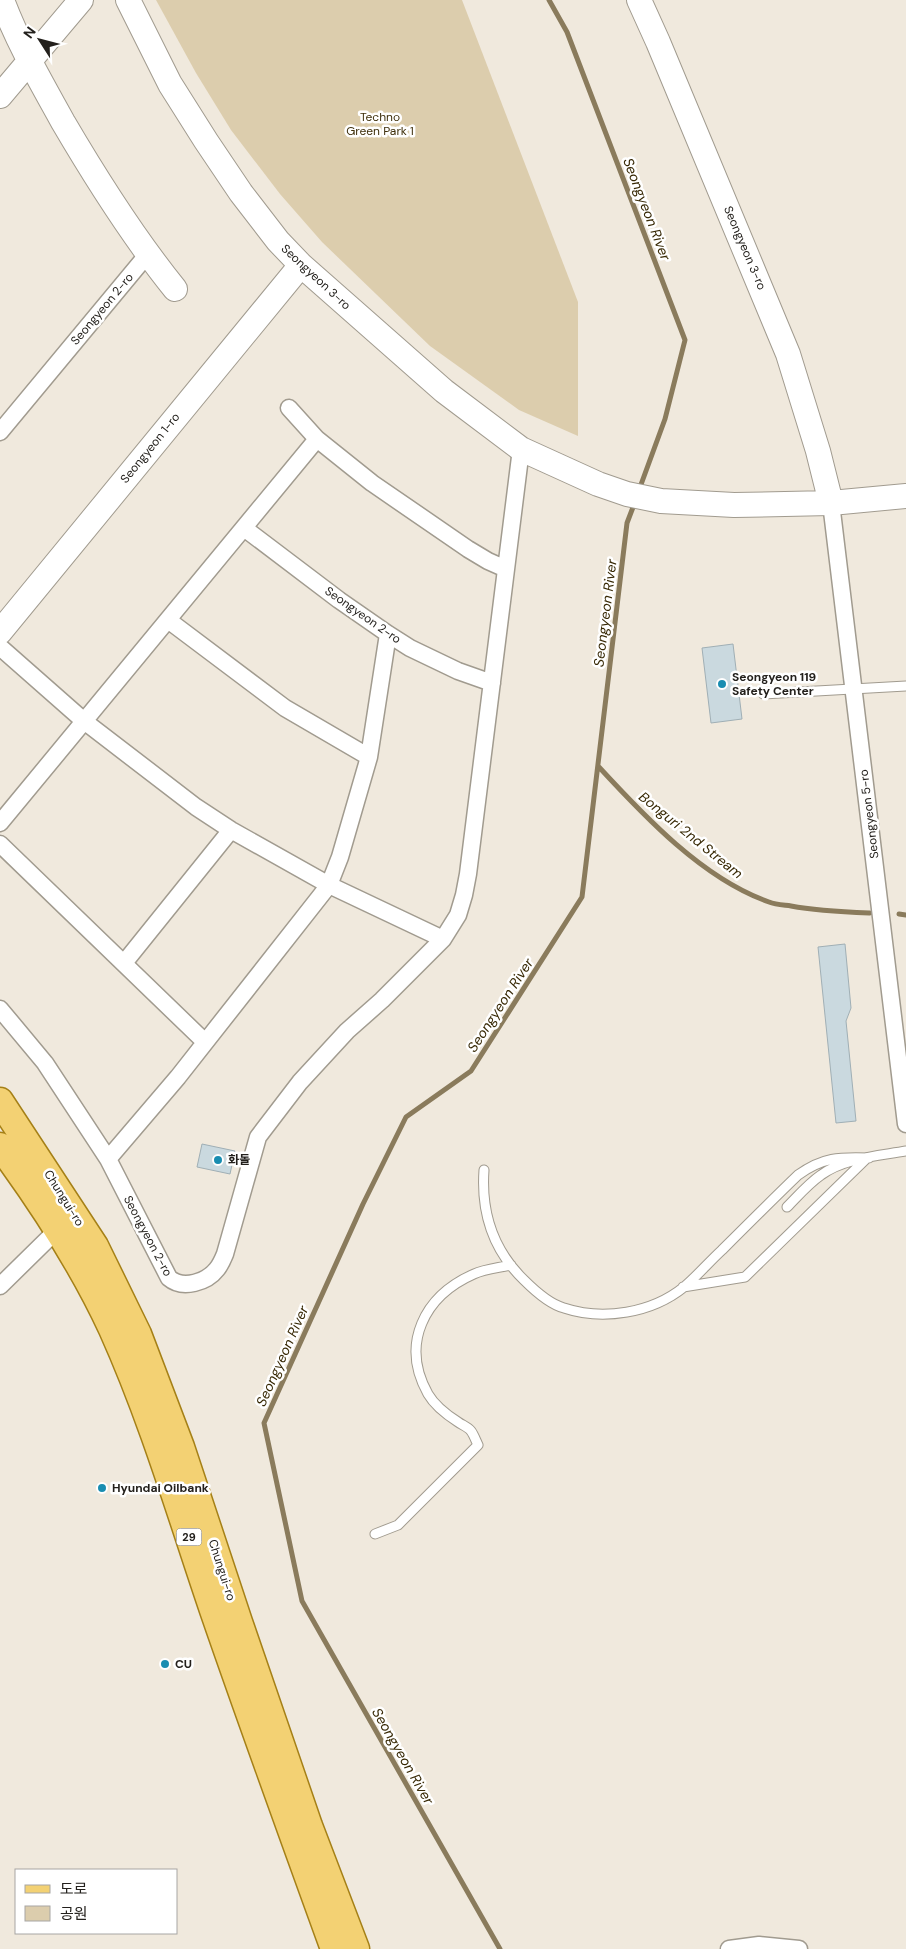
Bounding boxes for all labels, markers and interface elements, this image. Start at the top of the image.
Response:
north arrow [15,15,65,65]
text: N [19,23,40,42]
park label: Techno Green Park 1 [346,109,414,139]
water label: Seongyeon River [619,155,675,264]
street label: Seongyeon 3-ro [720,204,770,292]
street label: Seongyeon 3-ro [278,241,354,313]
street label: Seongyeon 2-ro [67,270,137,348]
street label: Seongyeon 1-ro [117,409,183,487]
water label: Seongyeon River [589,557,621,668]
street label: Seongyeon 2-ro [322,583,404,647]
place label: Seongyeon 119 Safety Center [732,669,817,699]
marker: Seongyeon 119 Safety Center [716,678,728,690]
street label: Seongyeon 5-ro [856,768,882,860]
water label: Bonguri 2nd Stream [635,788,747,882]
water label: Seongyeon River [463,954,537,1055]
place label: 화돌 [228,1152,250,1168]
marker: 화돌 [212,1154,224,1166]
street label: Chungui-ro [40,1167,88,1229]
street label: Seongyeon 2-ro [120,1193,176,1279]
water label: Seongyeon River [252,1302,313,1409]
place label: Hyundai Oilbank [112,1480,209,1496]
marker: Hyundai Oilbank [96,1482,108,1494]
road number: 29 [176,1528,202,1545]
street label: Chungui-ro [205,1537,239,1603]
place label: CU [175,1656,192,1672]
marker: CU [159,1658,171,1670]
water label: Seongyeon River [368,1705,438,1808]
legend [15,1869,178,1934]
text: 도로 [60,1879,88,1899]
text: 공원 [60,1904,88,1924]

